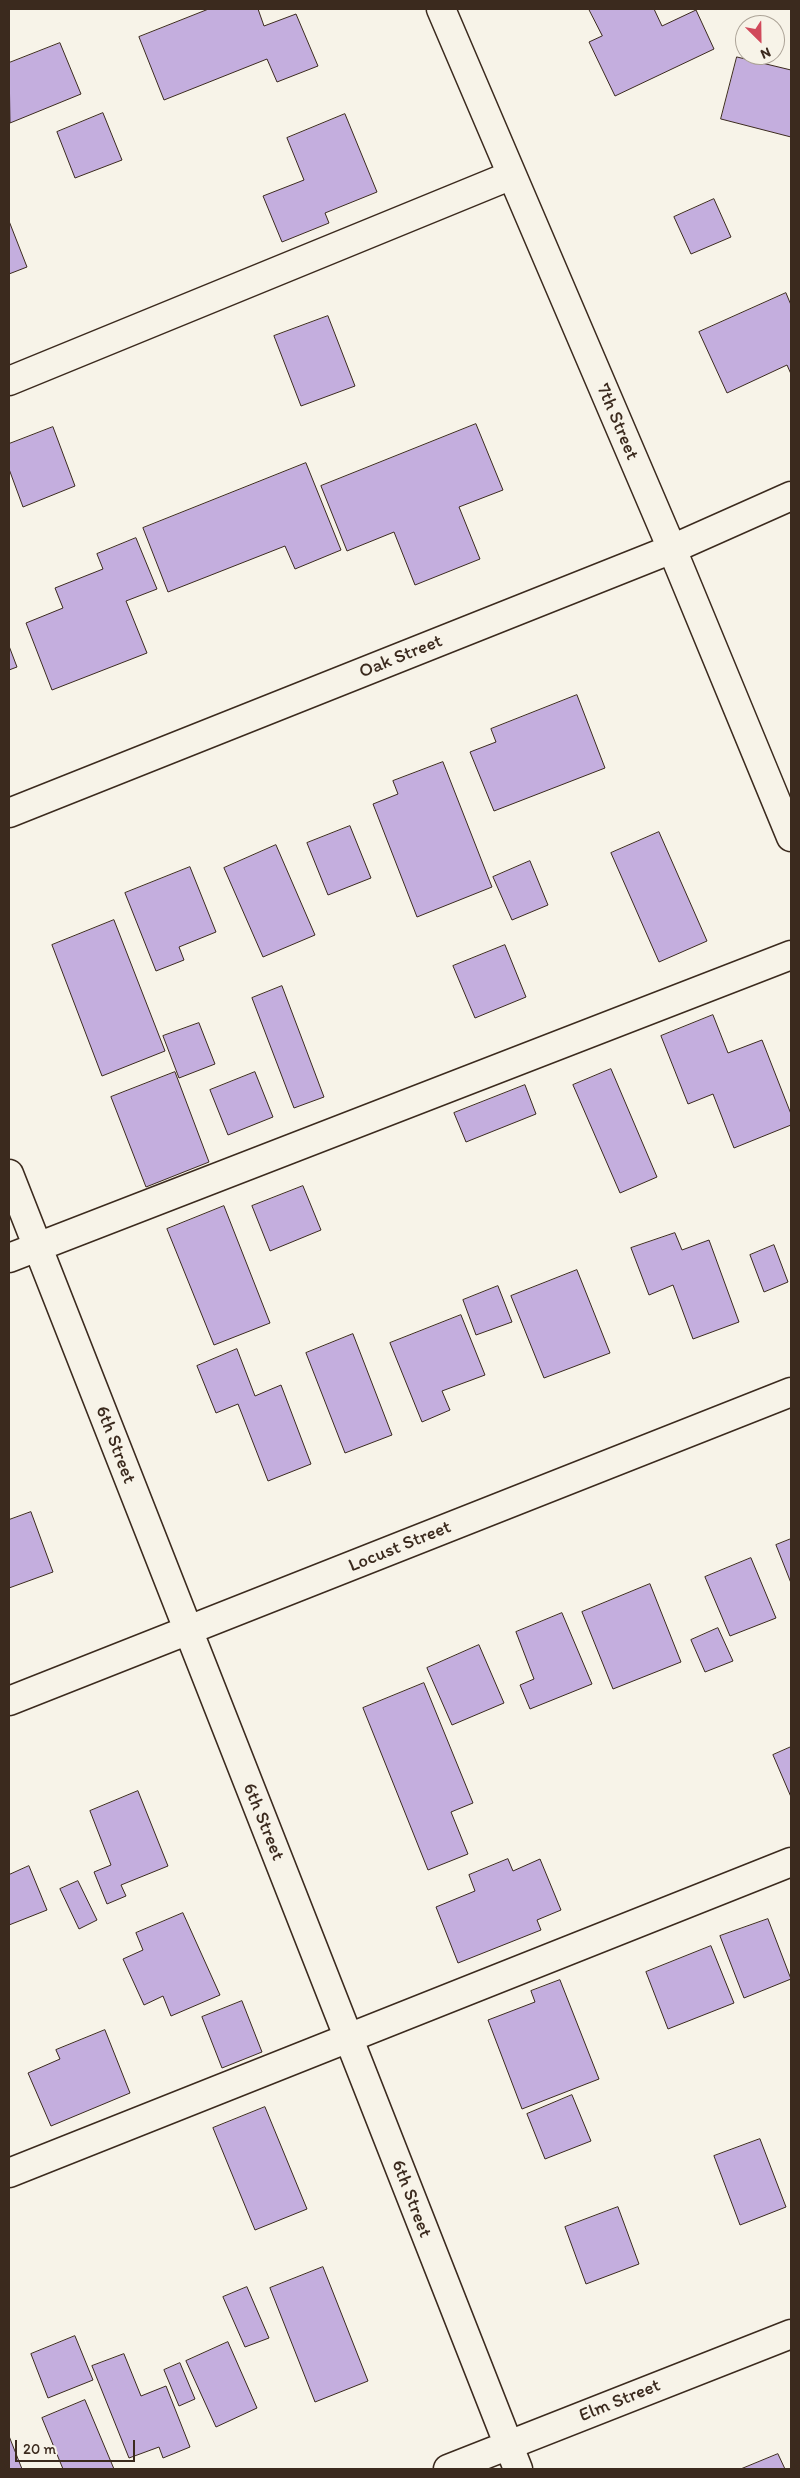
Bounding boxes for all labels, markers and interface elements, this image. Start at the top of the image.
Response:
north arrow [735,15,785,65]
text: N [758,44,773,63]
street label: 7th Street [591,380,643,464]
street label: Oak Street [356,630,446,684]
street label: 6th Street [90,1403,140,1487]
street label: Locust Street [345,1516,455,1578]
street label: 6th Street [237,1780,289,1864]
street label: 6th Street [386,2157,436,2241]
street label: Elm Street [576,2374,664,2428]
scale bar [18,2430,138,2462]
text: 20 m [23,2440,56,2458]

